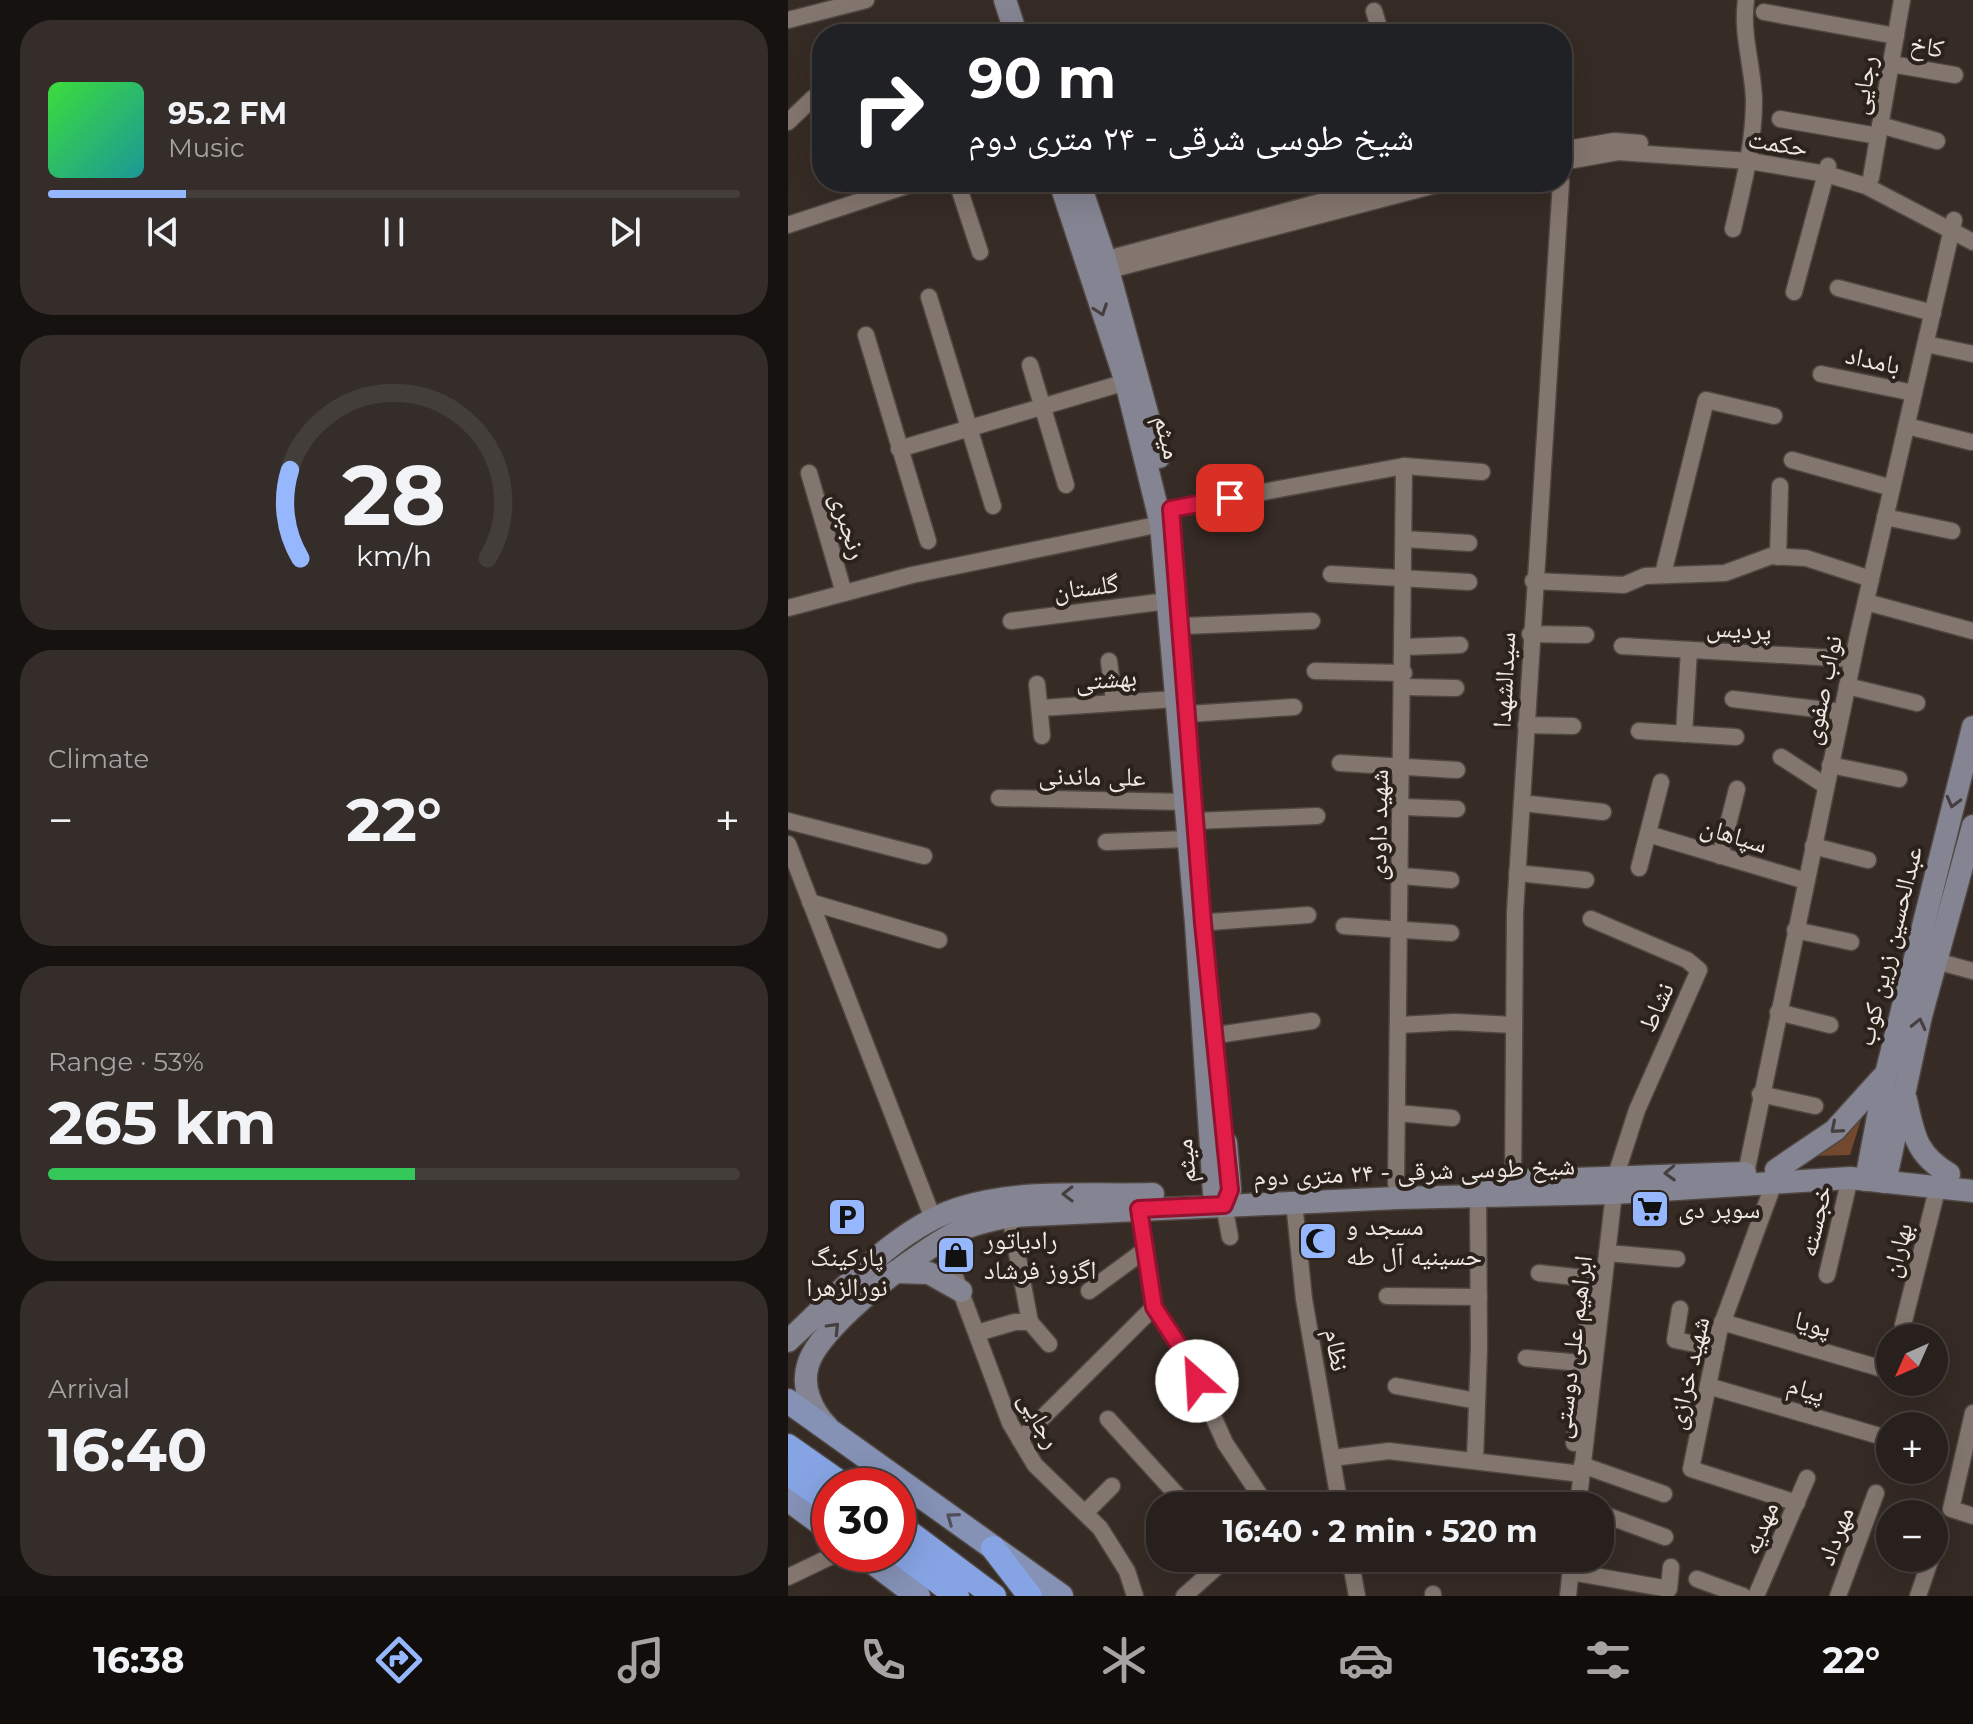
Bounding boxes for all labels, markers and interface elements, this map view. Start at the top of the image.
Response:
street label: کاخ [1908,27,1947,65]
text: 90 m [968,44,1116,112]
street label: رجایی [1842,53,1884,117]
icon: right [836,56,940,160]
text: 95.2 FM [168,95,287,132]
text: شیخ طوسی شرقی - ۲۴ متری دوم [968,115,1414,159]
street label: حکمت [1746,122,1810,164]
text: Music [168,132,245,164]
icon: previous [141,210,185,254]
icon: pause [372,210,416,254]
icon: next [603,210,647,254]
one-way arrow [1091,302,1107,316]
street label: بامداد [1843,339,1903,381]
street label: میثم [1146,412,1189,463]
text: 28 [342,443,446,545]
pin [1196,464,1264,532]
icon: arrive [1208,476,1252,520]
street label: رنجبری [824,488,874,564]
text: km/h [356,538,432,573]
street label: گلستان [1052,567,1121,607]
street label: پردیس [1705,611,1773,647]
street label: سیدالشهدا [1486,631,1522,729]
street label: نواب صفوی [1795,632,1849,748]
street label: بهشتی [1074,661,1138,697]
text: Climate [48,743,149,775]
street label: علی ماندنی [1038,759,1146,793]
street label: شهید داودی [1361,769,1395,881]
text: 22° [346,783,442,856]
text: − [48,793,73,847]
text: + [715,793,740,847]
one-way arrow [1946,795,1963,809]
street label: سپاهان [1697,810,1771,860]
street label: عبدالحسین زرین کوب [1849,843,1929,1049]
street label: نشاط [1631,977,1681,1037]
one-way arrow [1910,1018,1927,1031]
text: Range · 53% [48,1046,204,1078]
text: 265 km [48,1086,276,1159]
one-way arrow [1830,1118,1845,1133]
street label: میثم [1167,1137,1204,1184]
street label: شیخ طوسی شرقی - ۲۴ متری دوم [1253,1149,1576,1195]
one-way arrow [1663,1164,1676,1181]
street label: خجسته [1791,1182,1839,1260]
one-way arrow [1061,1186,1074,1203]
supermarket icon: سوپر دی [1629,1188,1671,1230]
place label: سوپر دی [1678,1193,1760,1225]
parking icon: پارکینگ نورالزهرا [826,1196,868,1238]
place label: مسجد و حسینیه آل طه [1346,1210,1482,1272]
street label: بهاران [1874,1219,1920,1281]
mosque icon: مسجد و حسینیه آل طه [1297,1220,1339,1262]
place label: رادیاتور اگزوز فرشاد [983,1224,1096,1286]
shop icon: رادیاتور اگزوز فرشاد [935,1234,977,1276]
place label: پارکینگ نورالزهرا [806,1241,888,1303]
street label: ابراهیم علی دوستی [1545,1253,1600,1441]
street label: پویا [1791,1304,1835,1345]
street label: شهید خرازی [1659,1313,1717,1433]
one-way arrow [825,1323,839,1337]
north arrow [1876,1324,1948,1396]
map controls [1876,1324,1948,1572]
street label: نظام [1316,1326,1356,1374]
position arrow [1155,1339,1239,1423]
street label: پیام [1783,1368,1828,1411]
text: Arrival [48,1373,130,1405]
street label: رجایی [1012,1386,1068,1454]
button: + [1876,1412,1948,1484]
text: 16:40 [48,1413,208,1486]
speed limit sign: 30 [812,1468,916,1572]
street label: مهدیه [1735,1497,1785,1559]
button: − [1876,1500,1948,1572]
street label: مهرداد [1809,1502,1861,1570]
text: 16:40 · 2 min · 520 m [1223,1513,1538,1550]
one-way arrow [946,1514,960,1528]
icon: directions [371,1632,427,1688]
icon: music [613,1632,669,1688]
icon: phone [855,1632,911,1688]
icon: climate [1096,1632,1152,1688]
icon: car [1338,1632,1394,1688]
icon: filters [1580,1632,1636,1688]
text: 16:38 [93,1638,185,1682]
text: 22° [1822,1638,1880,1682]

